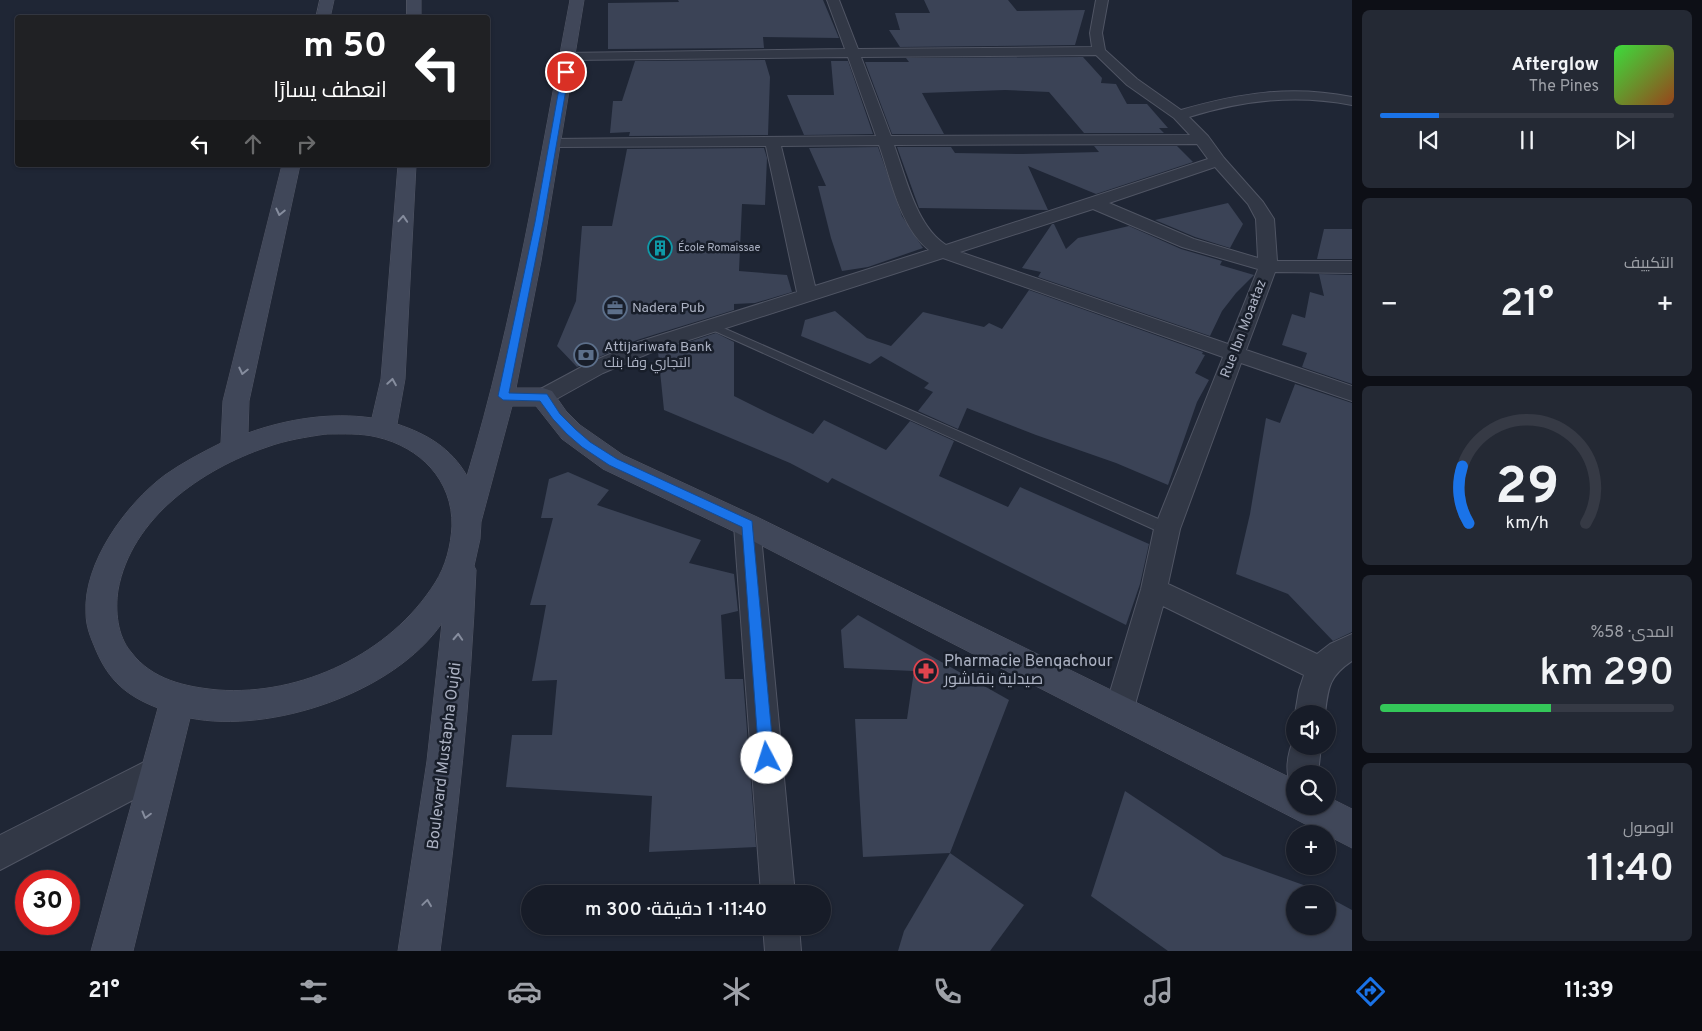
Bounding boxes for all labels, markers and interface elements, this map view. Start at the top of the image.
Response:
text: 50 m [303,25,387,69]
icon: left [405,35,470,100]
pin [545,51,587,93]
text: Afterglow [1512,53,1599,77]
icon: arrive [552,58,580,86]
text: The Pines [1529,77,1599,97]
text: انعطف يسارًا [273,78,387,105]
icon: previous [1415,126,1443,154]
icon: pause [1513,126,1541,154]
icon: next [1611,126,1639,154]
icon: left [186,130,214,158]
icon: ahead [239,130,267,158]
icon: right [292,130,320,158]
one-way arrow [275,208,286,217]
one-way arrow [398,215,409,223]
building icon: École Romaissae [647,235,673,261]
place label: École Romaissae [678,240,761,255]
text: التكييف [1624,254,1674,274]
street label: Rue Ibn Moaataz [1217,277,1271,381]
text: 21° [1500,281,1554,330]
text: − [1380,288,1398,324]
text: + [1656,288,1674,324]
office icon: Nadera Pub [602,295,628,321]
place label: Nadera Pub [632,300,705,317]
place label: Attijariwafa Bank التجاري وفا بنك [604,339,712,374]
bank icon: Attijariwafa Bank التجاري وفا بنك [573,342,599,368]
one-way arrow [238,366,249,375]
one-way arrow [386,377,397,385]
text: 29 [1495,456,1559,522]
text: km/h [1505,512,1549,535]
text: المدى · 58% [1590,623,1674,643]
one-way arrow [453,633,463,640]
text: 290 km [1540,650,1674,699]
place label: Pharmacie Benqachour صيدلية بنقاشور [943,652,1113,690]
pharmacy icon: Pharmacie Benqachour صيدلية بنقاشور [913,658,939,684]
street label: Boulevard Mustapha Oujdi [424,661,466,851]
map controls [1286,705,1336,935]
button: sound [1286,705,1336,755]
position arrow [740,731,792,783]
button: search [1286,765,1336,815]
one-way arrow [142,810,152,818]
text: الوصول [1623,819,1674,839]
button: + [1286,825,1336,875]
text: 11:40 [1586,846,1674,895]
speed limit sign: 30 [15,870,80,935]
button: − [1286,885,1336,935]
one-way arrow [421,898,431,907]
text: 11:40 · 1 دقيقة · 300 m [585,898,767,922]
icon: filters [296,974,331,1009]
icon: car [507,974,542,1009]
icon: climate [719,974,754,1009]
icon: phone [930,974,965,1009]
icon: music [1141,974,1176,1009]
icon: directions [1353,974,1388,1009]
text: 21° [88,978,120,1005]
text: 11:39 [1564,978,1614,1005]

